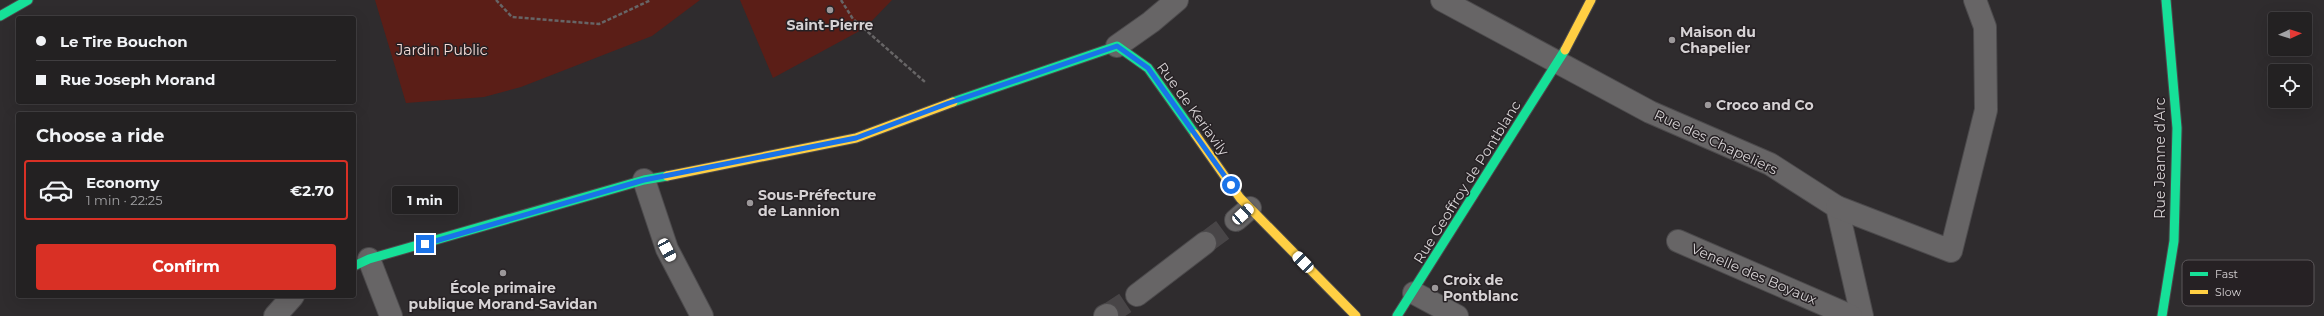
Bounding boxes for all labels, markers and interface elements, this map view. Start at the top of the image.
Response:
marker: Saint-Pierre [825,5,835,15]
north arrow [2268,12,2312,56]
map controls [2268,12,2312,108]
place label: Saint-Pierre [787,16,874,34]
place label: Maison du Chapelier [1680,23,1756,57]
text: Le Tire Bouchon [60,32,188,51]
marker: Maison du Chapelier [1667,35,1677,45]
park label: Jardin Public [395,41,488,59]
street label: Rue de Keriavily [1153,59,1233,160]
button: locate [2268,64,2312,108]
text: Rue Joseph Morand [60,70,215,89]
place label: Croco and Co [1716,96,1814,114]
street label: Rue Geoffroy de Pontblanc [1409,97,1525,267]
street label: Rue Jeanne d'Arc [2151,97,2169,219]
marker: Croco and Co [1703,100,1713,110]
street label: Rue des Chapeliers [1651,106,1781,179]
text: Choose a ride [36,125,164,147]
icon: car [38,172,74,208]
text: Economy [86,173,159,192]
route start [1222,176,1240,194]
text: €2.70 [290,181,334,200]
callout: 1 min [392,186,458,214]
place label: Sous-Préfecture de Lannion [758,186,877,220]
text: 1 min · 22:25 [86,192,163,208]
text: 1 min [407,192,443,208]
marker: Sous-Préfecture de Lannion [745,198,755,208]
car [1230,202,1256,226]
route end [416,235,434,253]
car [656,237,678,263]
street label: Venelle des Boyaux [1688,239,1820,309]
button: Confirm [36,244,336,290]
car [1290,249,1316,275]
legend [2182,260,2314,306]
text: Fast [2215,267,2239,281]
marker: École primaire publique Morand-Savidan [498,268,508,278]
place label: Croix de Pontblanc [1443,271,1519,305]
place label: École primaire publique Morand-Savidan [409,279,597,313]
marker: Croix de Pontblanc [1430,283,1440,293]
text: Slow [2215,285,2241,299]

